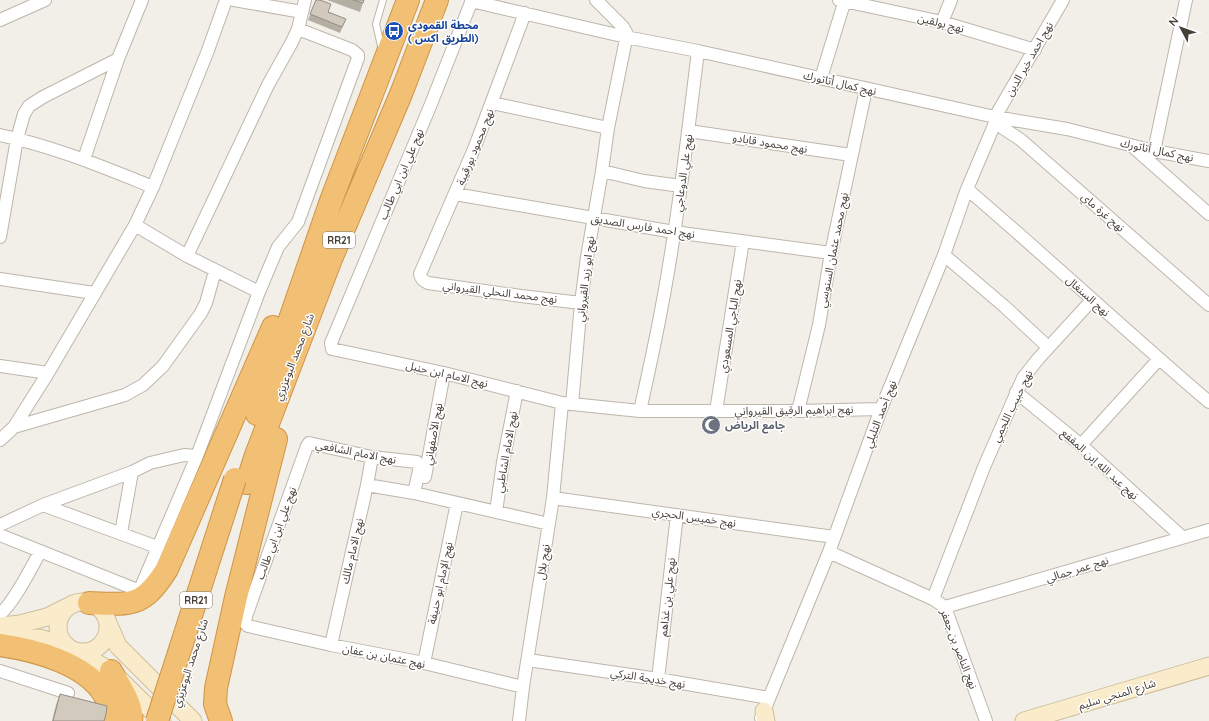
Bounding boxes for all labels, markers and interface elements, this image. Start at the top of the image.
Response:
north arrow [1161,8,1201,48]
street label: نهج بولقين [916,10,966,36]
text: N [1166,14,1181,29]
place label: محطة القمودي ( الطريق اكس) [408,18,479,45]
street label: نهج احمد خير الدين [1002,19,1057,99]
bus stop icon: محطة القمودي ( الطريق اكس) [383,20,405,42]
street label: نهج كمال أتاتورك [802,68,878,99]
street label: نهج محمود بورقيبة [453,107,498,188]
street label: نهج علي ابن ابي طالب [376,126,429,223]
street label: نهج محمود قابادو [731,130,809,157]
street label: نهج علي الدوعاجي [671,133,698,213]
street label: نهج كمال أتاتورك [1119,135,1195,166]
street label: نهج غرة ماي [1077,189,1128,237]
street label: نهج محمد عثمان السنوسي [815,191,854,309]
street label: نهج احمد فارس الصديق [590,211,696,242]
road number: RR21 [323,232,355,248]
street label: نهج ابو زيد القيرواني [573,235,600,323]
street label: نهج السنغال [1063,273,1113,320]
street label: نهج محمد النحلي القيرواني [442,278,558,309]
street label: نهج الباجي المسعودي [716,278,747,374]
street label: شارع محمد البوعزيزي [271,311,320,404]
street label: نهج الامام ابن حنبل [404,358,489,391]
street label: نهج حبيب اللجمي [989,368,1038,445]
street label: نهج أحمد التليلي [861,378,902,451]
street label: نهج الأصفهاني [421,402,448,467]
street label: نهج ابراهيم الرقيق القيرواني [734,402,854,421]
street label: نهج الامام الشاطبي [492,410,523,494]
mosque icon: جامع الرياض [700,414,722,436]
place label: جامع الرياض [725,418,785,434]
street label: نهج عبد الله إبن المقفع [1058,426,1142,503]
street label: نهج الامام الشافعي [314,437,398,469]
street label: نهج علي ابن ابي طالب [253,485,302,582]
street label: نهج خميس الحجري [651,504,737,532]
street label: نهج الامام مالك [338,517,367,585]
street label: نهج الإمام ابو حنيفة [424,540,457,626]
street label: نهج بلال [533,543,554,581]
street label: نهج عمر جمالي [1044,553,1111,588]
street label: نهج علي بن غذاهم [656,557,681,637]
road number: RR21 [180,592,212,608]
street label: نهج الناصر بن جعفر [936,606,981,691]
street label: شارع محمد البوعزيزي [169,617,213,710]
street label: نهج عثمان بن عفان [341,641,427,672]
street label: نهج خديجة التركي [609,665,687,693]
street label: شارع المنجي سليم [1077,675,1159,715]

